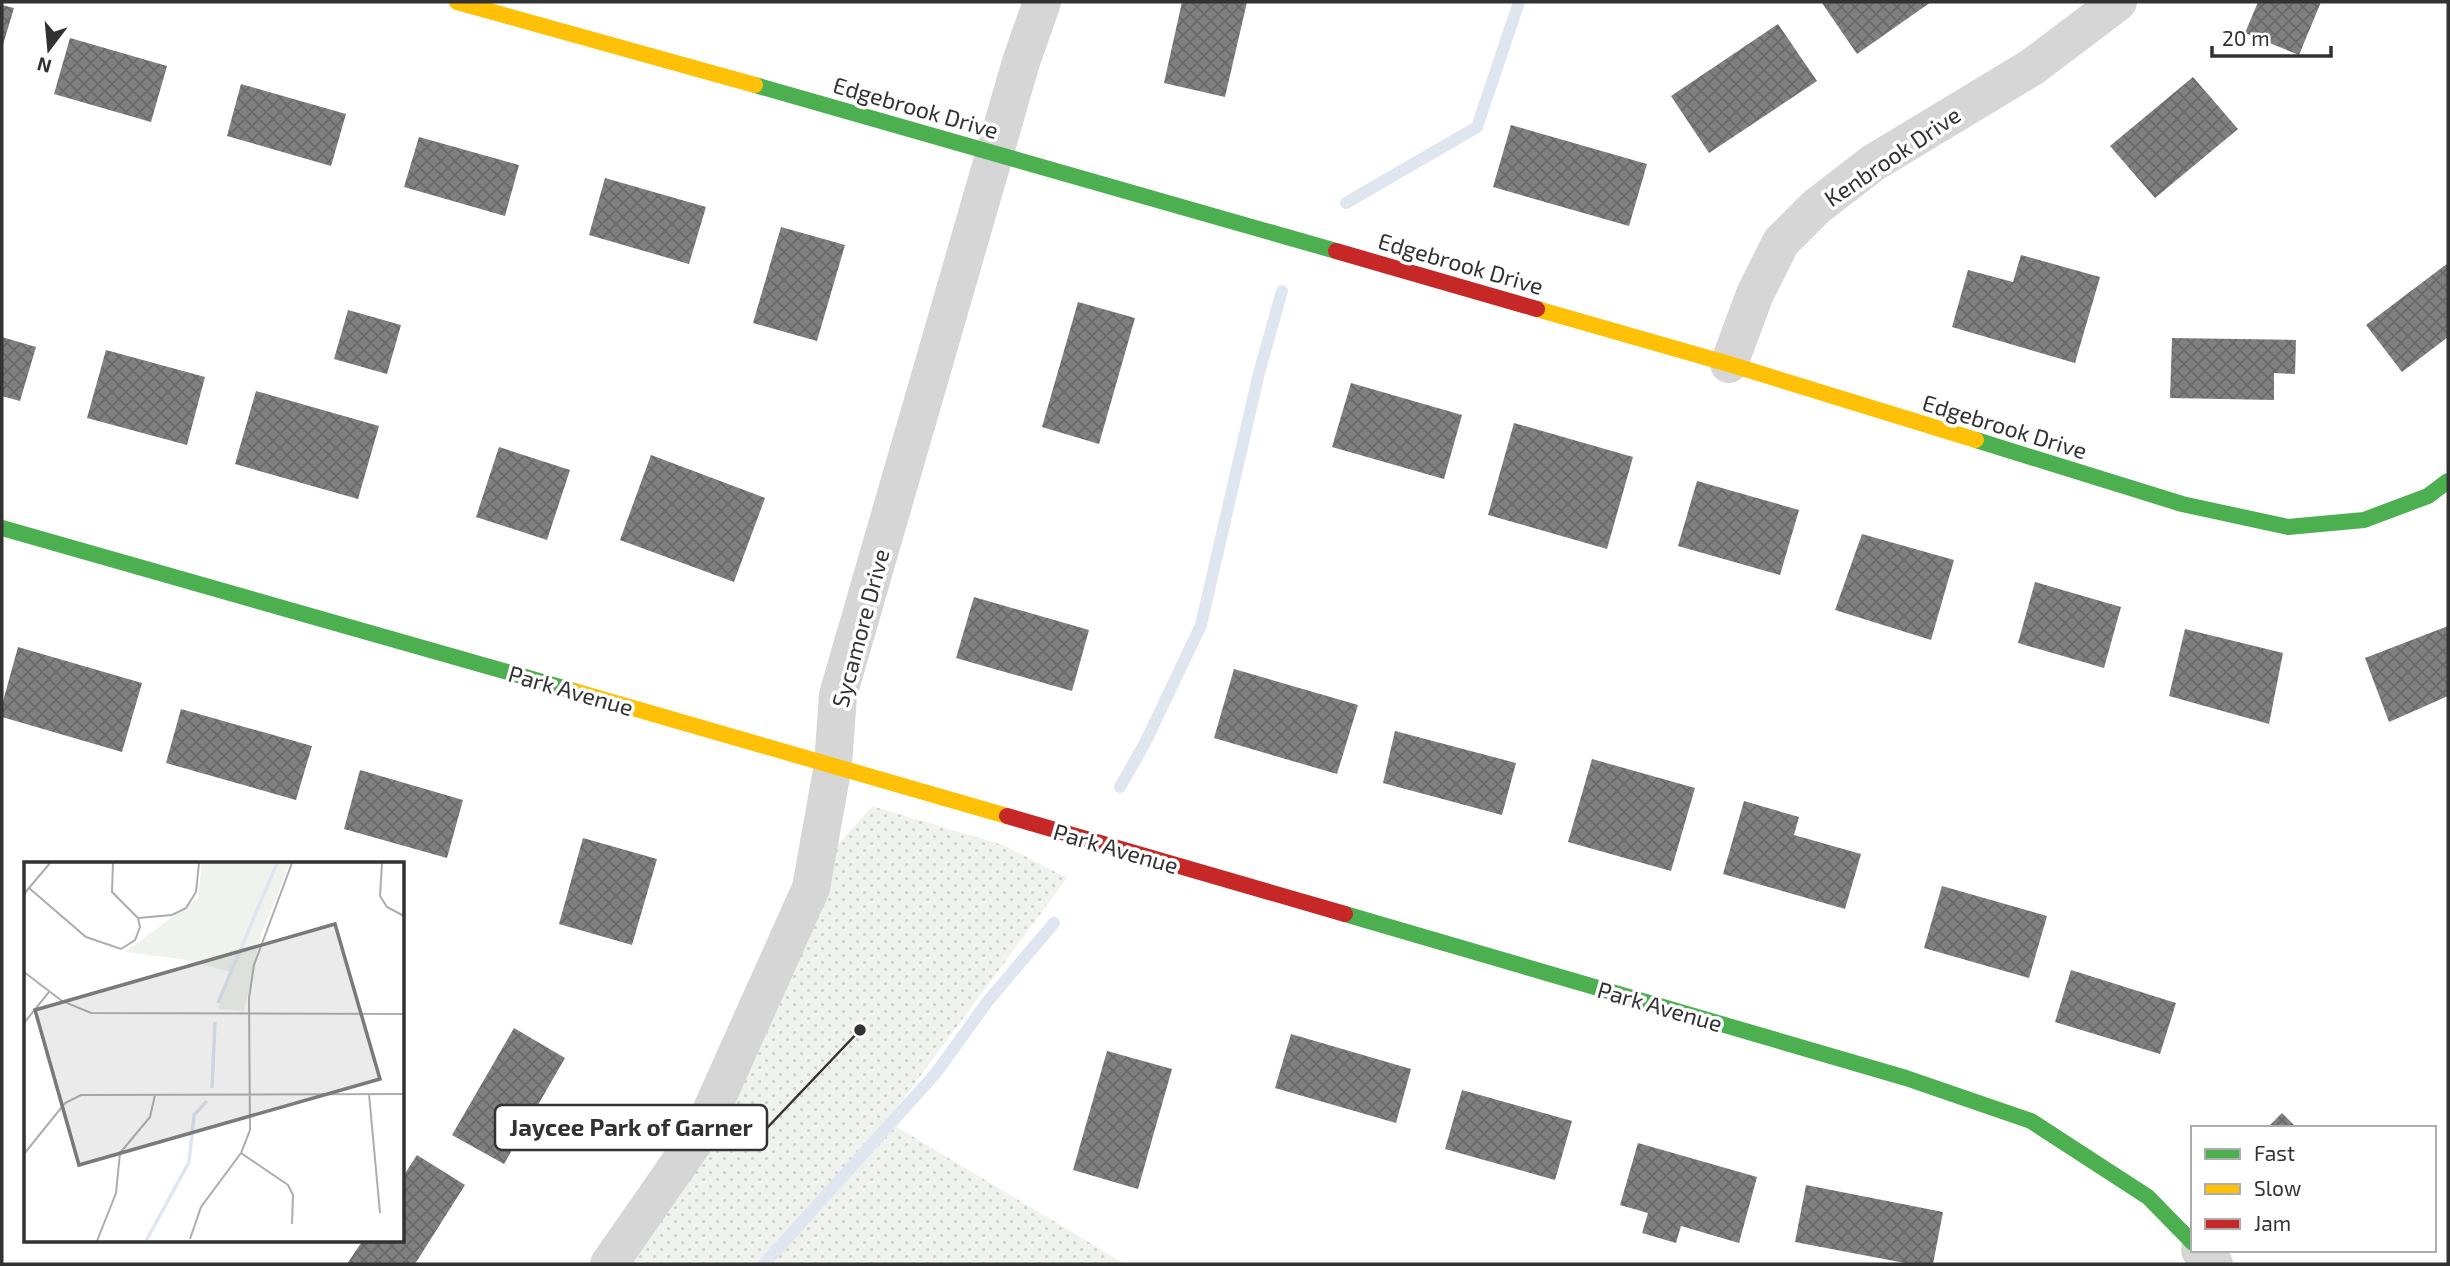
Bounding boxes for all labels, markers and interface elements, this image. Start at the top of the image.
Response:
north arrow [14,14,84,84]
scale bar [2212,14,2331,58]
text: 20 m [2222,25,2270,50]
text: N [34,53,54,79]
street label: Edgebrook Drive [830,70,1002,144]
street label: Kenbrook Drive [1819,100,1965,212]
street label: Edgebrook Drive [1375,226,1547,300]
street label: Edgebrook Drive [1919,388,2091,464]
street label: Sycamore Drive [825,546,895,710]
street label: Park Avenue [505,659,637,721]
street label: Park Avenue [1050,817,1182,879]
inset map [24,862,404,1242]
street label: Park Avenue [1594,975,1726,1037]
callout: Jaycee Park of Garner [495,1105,767,1150]
text: Jaycee Park of Garner [509,1112,754,1141]
legend [2191,1126,2436,1252]
text: Fast [2254,1140,2295,1165]
text: Slow [2254,1175,2301,1200]
text: Jam [2254,1210,2291,1235]

